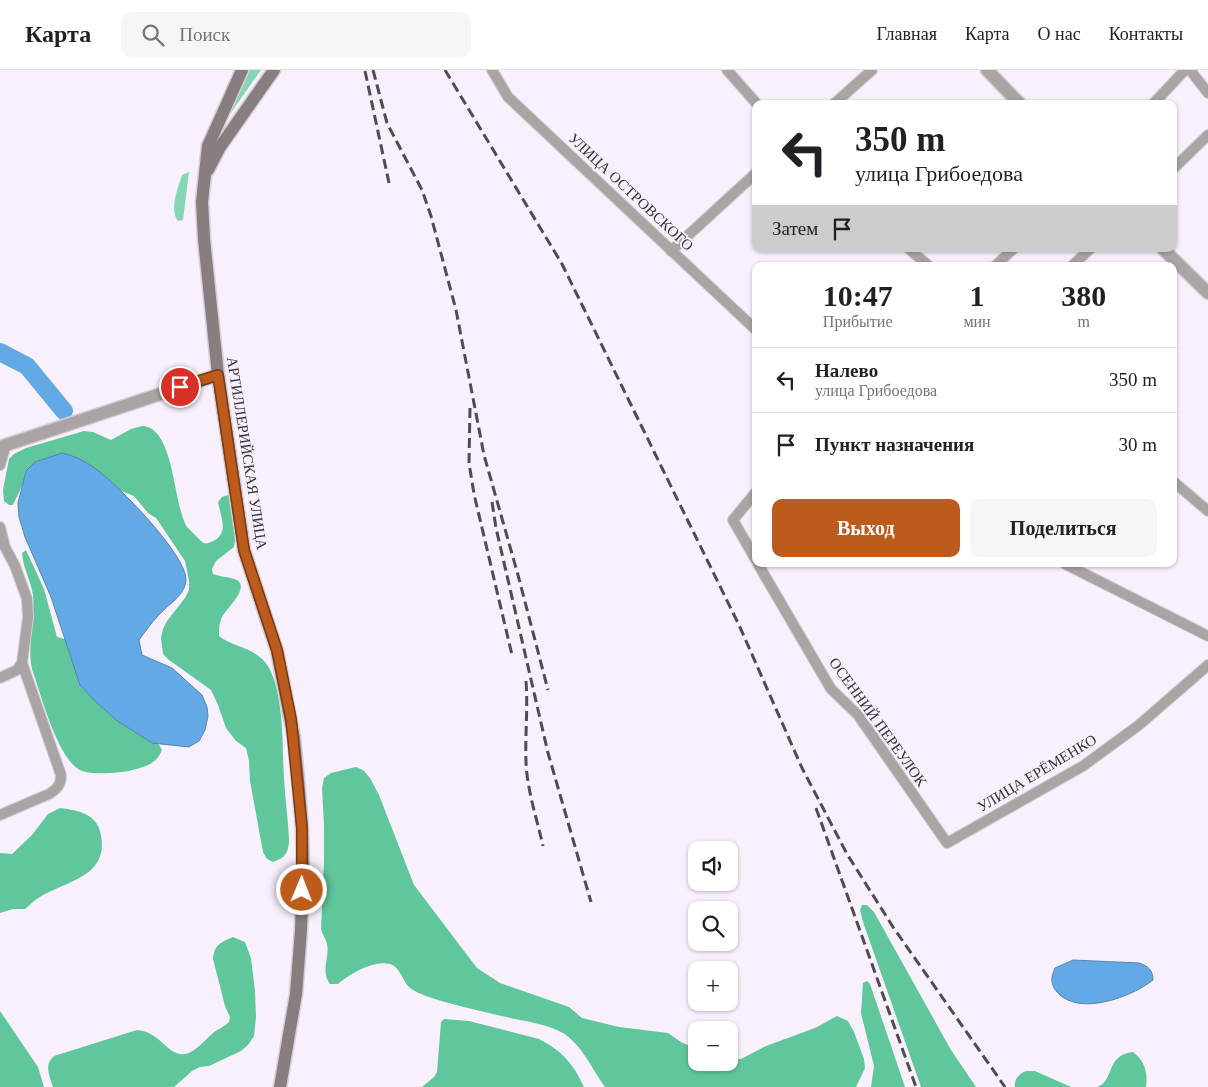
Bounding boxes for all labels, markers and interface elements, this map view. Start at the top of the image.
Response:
search box [121,12,471,57]
text: Карта [25,21,91,47]
icon: search [139,21,167,49]
text: Поиск [179,24,230,45]
text: Главная [877,24,937,44]
text: Карта [965,24,1010,44]
text: О нас [1038,24,1081,44]
text: Контакты [1109,24,1183,44]
icon: left [772,120,837,185]
text: 350 m [855,120,945,159]
street label: УЛИЦА ОСТРОВСКОГО [565,130,697,254]
text: улица Грибоедова [855,161,1023,186]
icon: arrive [828,215,856,243]
text: Затем [772,218,818,239]
text: 10:47 [823,279,893,312]
text: 1 [970,279,985,312]
text: 380 [1061,279,1106,312]
text: Прибытие [823,313,893,330]
text: мин [963,313,991,330]
text: m [1078,313,1090,330]
street label: АРТИЛЛЕРИЙСКАЯ УЛИЦА [224,355,270,551]
text: Налево [815,360,878,381]
pin [159,366,201,408]
icon: left [772,366,800,394]
text: 350 m [1109,369,1157,390]
icon: arrive [166,373,194,401]
text: улица Грибоедова [815,382,937,399]
icon: arrive [772,431,800,459]
text: Пункт назначения [815,434,974,455]
text: 30 m [1118,434,1157,455]
button: Выход [772,499,960,557]
button: Поделиться [970,499,1157,557]
street label: ОСЕННИЙ ПЕРЕУЛОК [826,655,931,790]
street label: УЛИЦА ЕРЁМЕНКО [975,731,1099,815]
map controls [688,841,738,1071]
button: sound [688,841,738,891]
position arrow [275,863,327,915]
button: search [688,901,738,951]
button: + [688,961,738,1011]
button: − [688,1021,738,1071]

